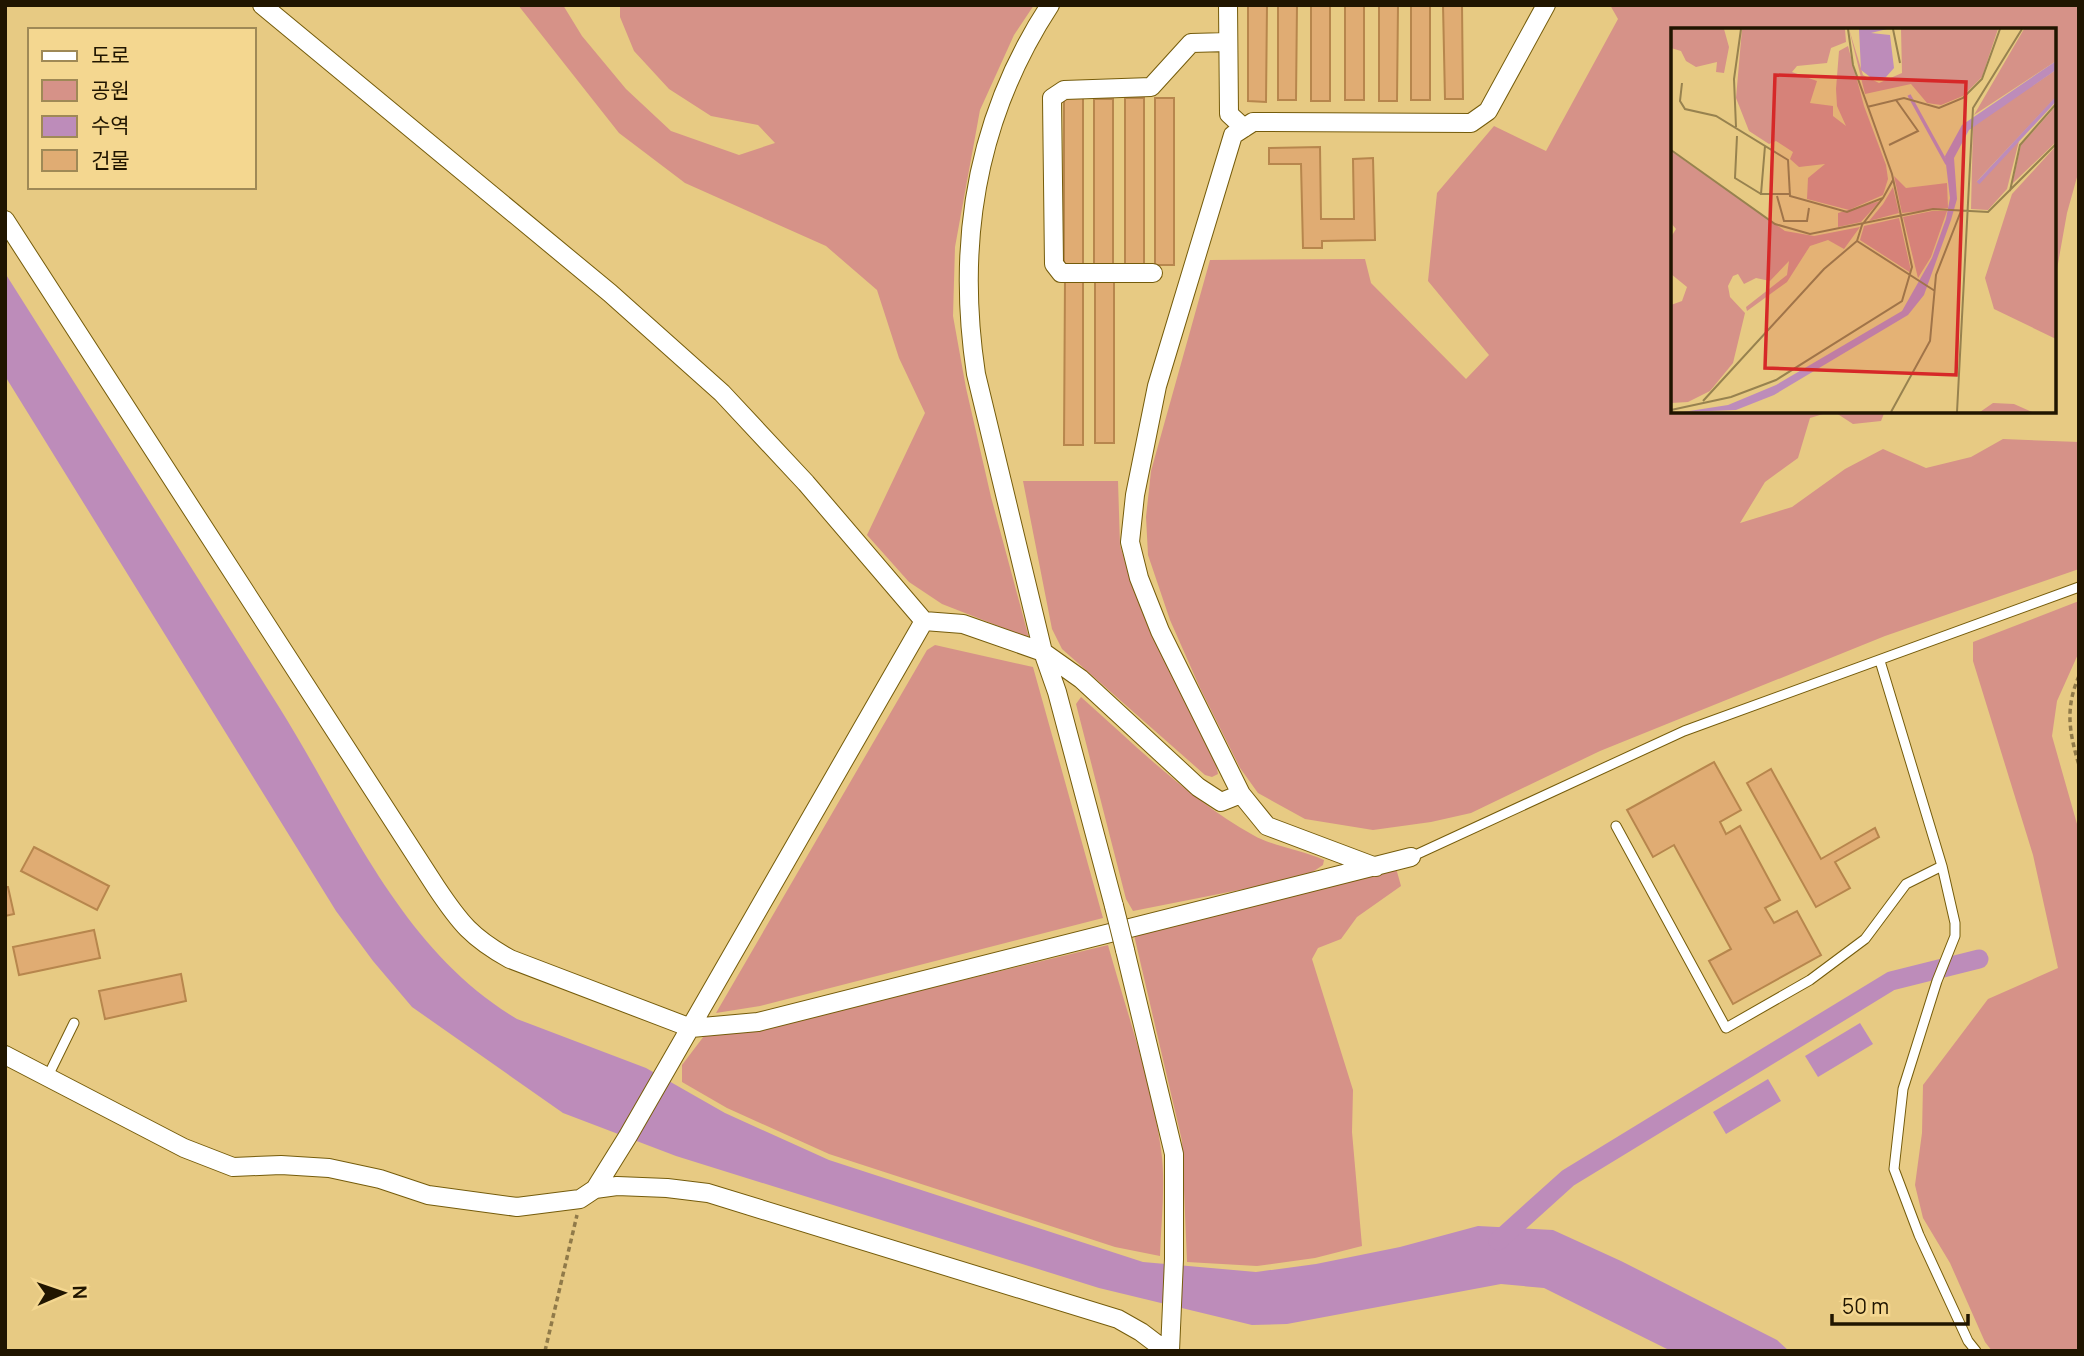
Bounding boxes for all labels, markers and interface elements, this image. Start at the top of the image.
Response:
legend [28,28,256,189]
inset map [1671,28,2056,413]
text: 도로 [91,41,130,69]
text: 공원 [91,76,130,104]
text: 수역 [91,111,130,139]
text: 건물 [91,146,130,174]
north arrow [28,1258,98,1328]
scale bar [1832,1282,1968,1326]
text: N [67,1285,93,1300]
text: 50 m [1842,1292,1889,1320]

